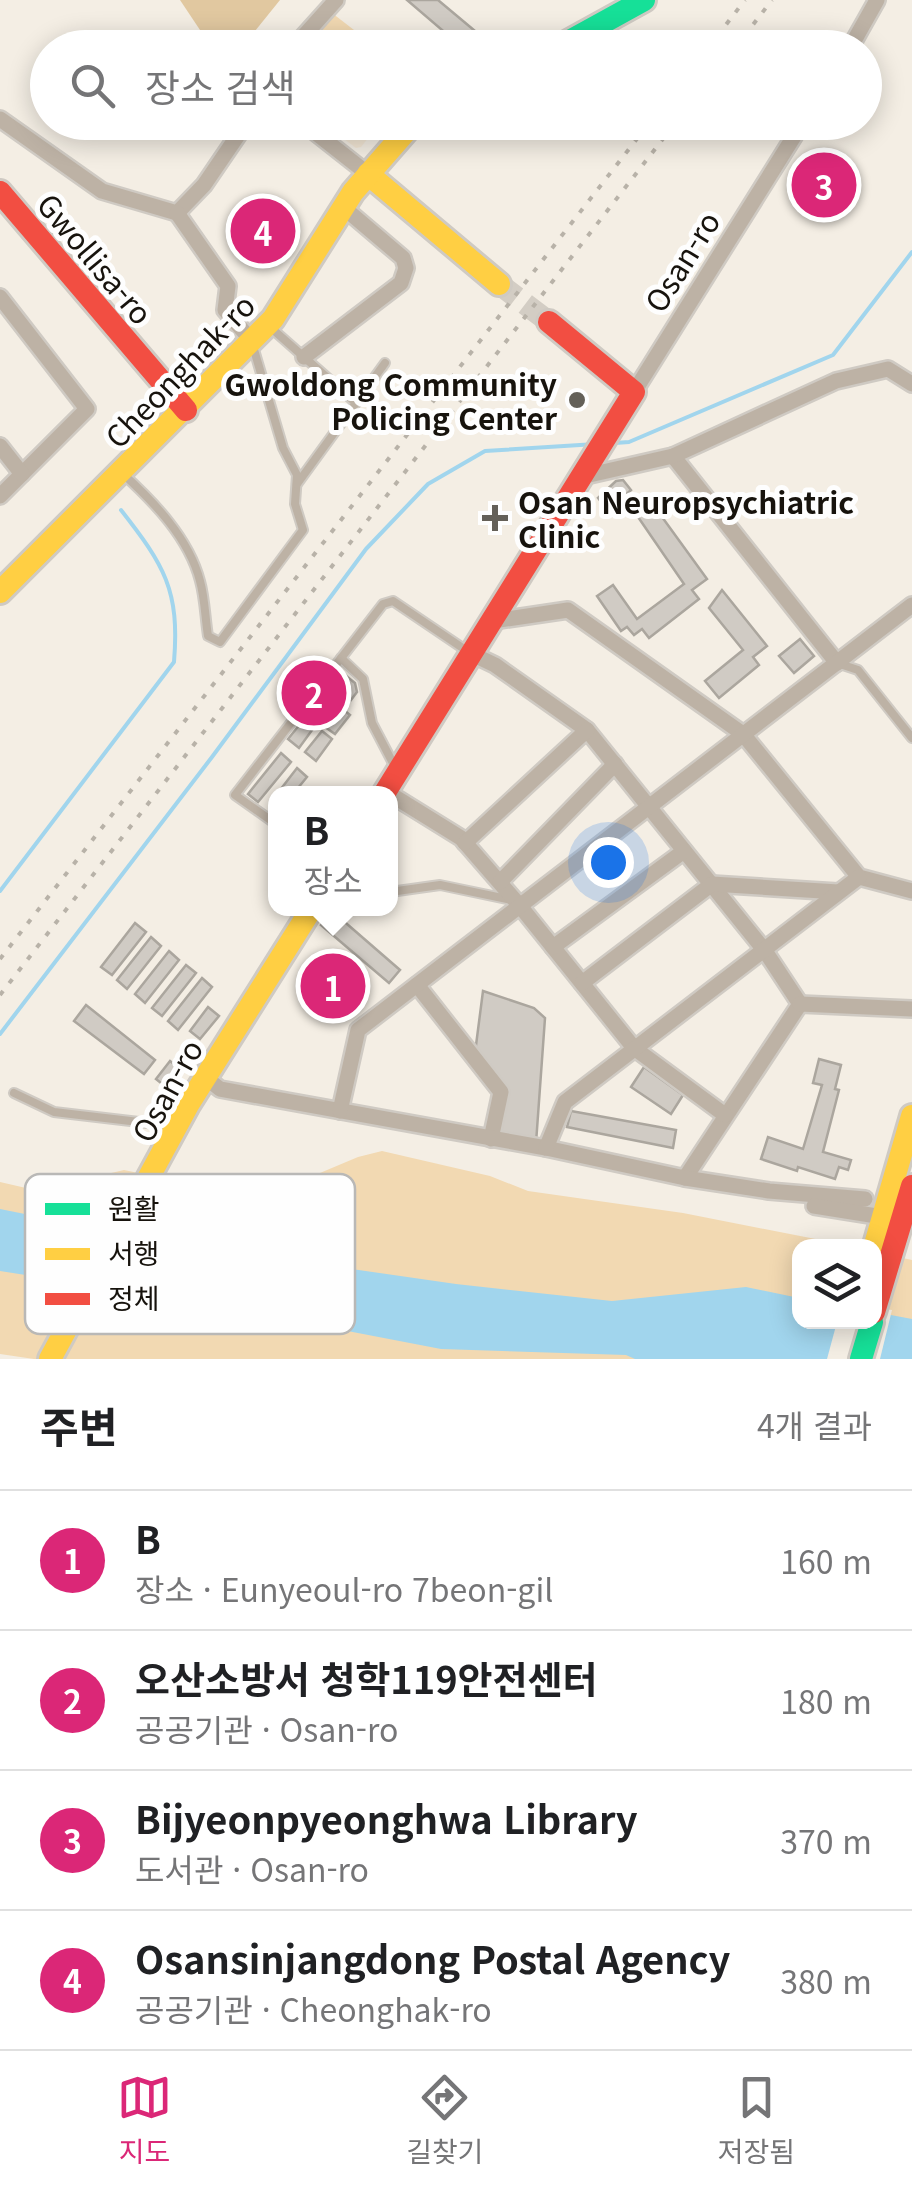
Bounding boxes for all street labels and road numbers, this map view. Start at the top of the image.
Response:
street label: Gwollisa-ro [28,183,164,333]
street label: Osan-ro [633,202,729,320]
street label: Cheonghak-ro [94,283,264,457]
street label: Osan-ro [120,1031,212,1149]

